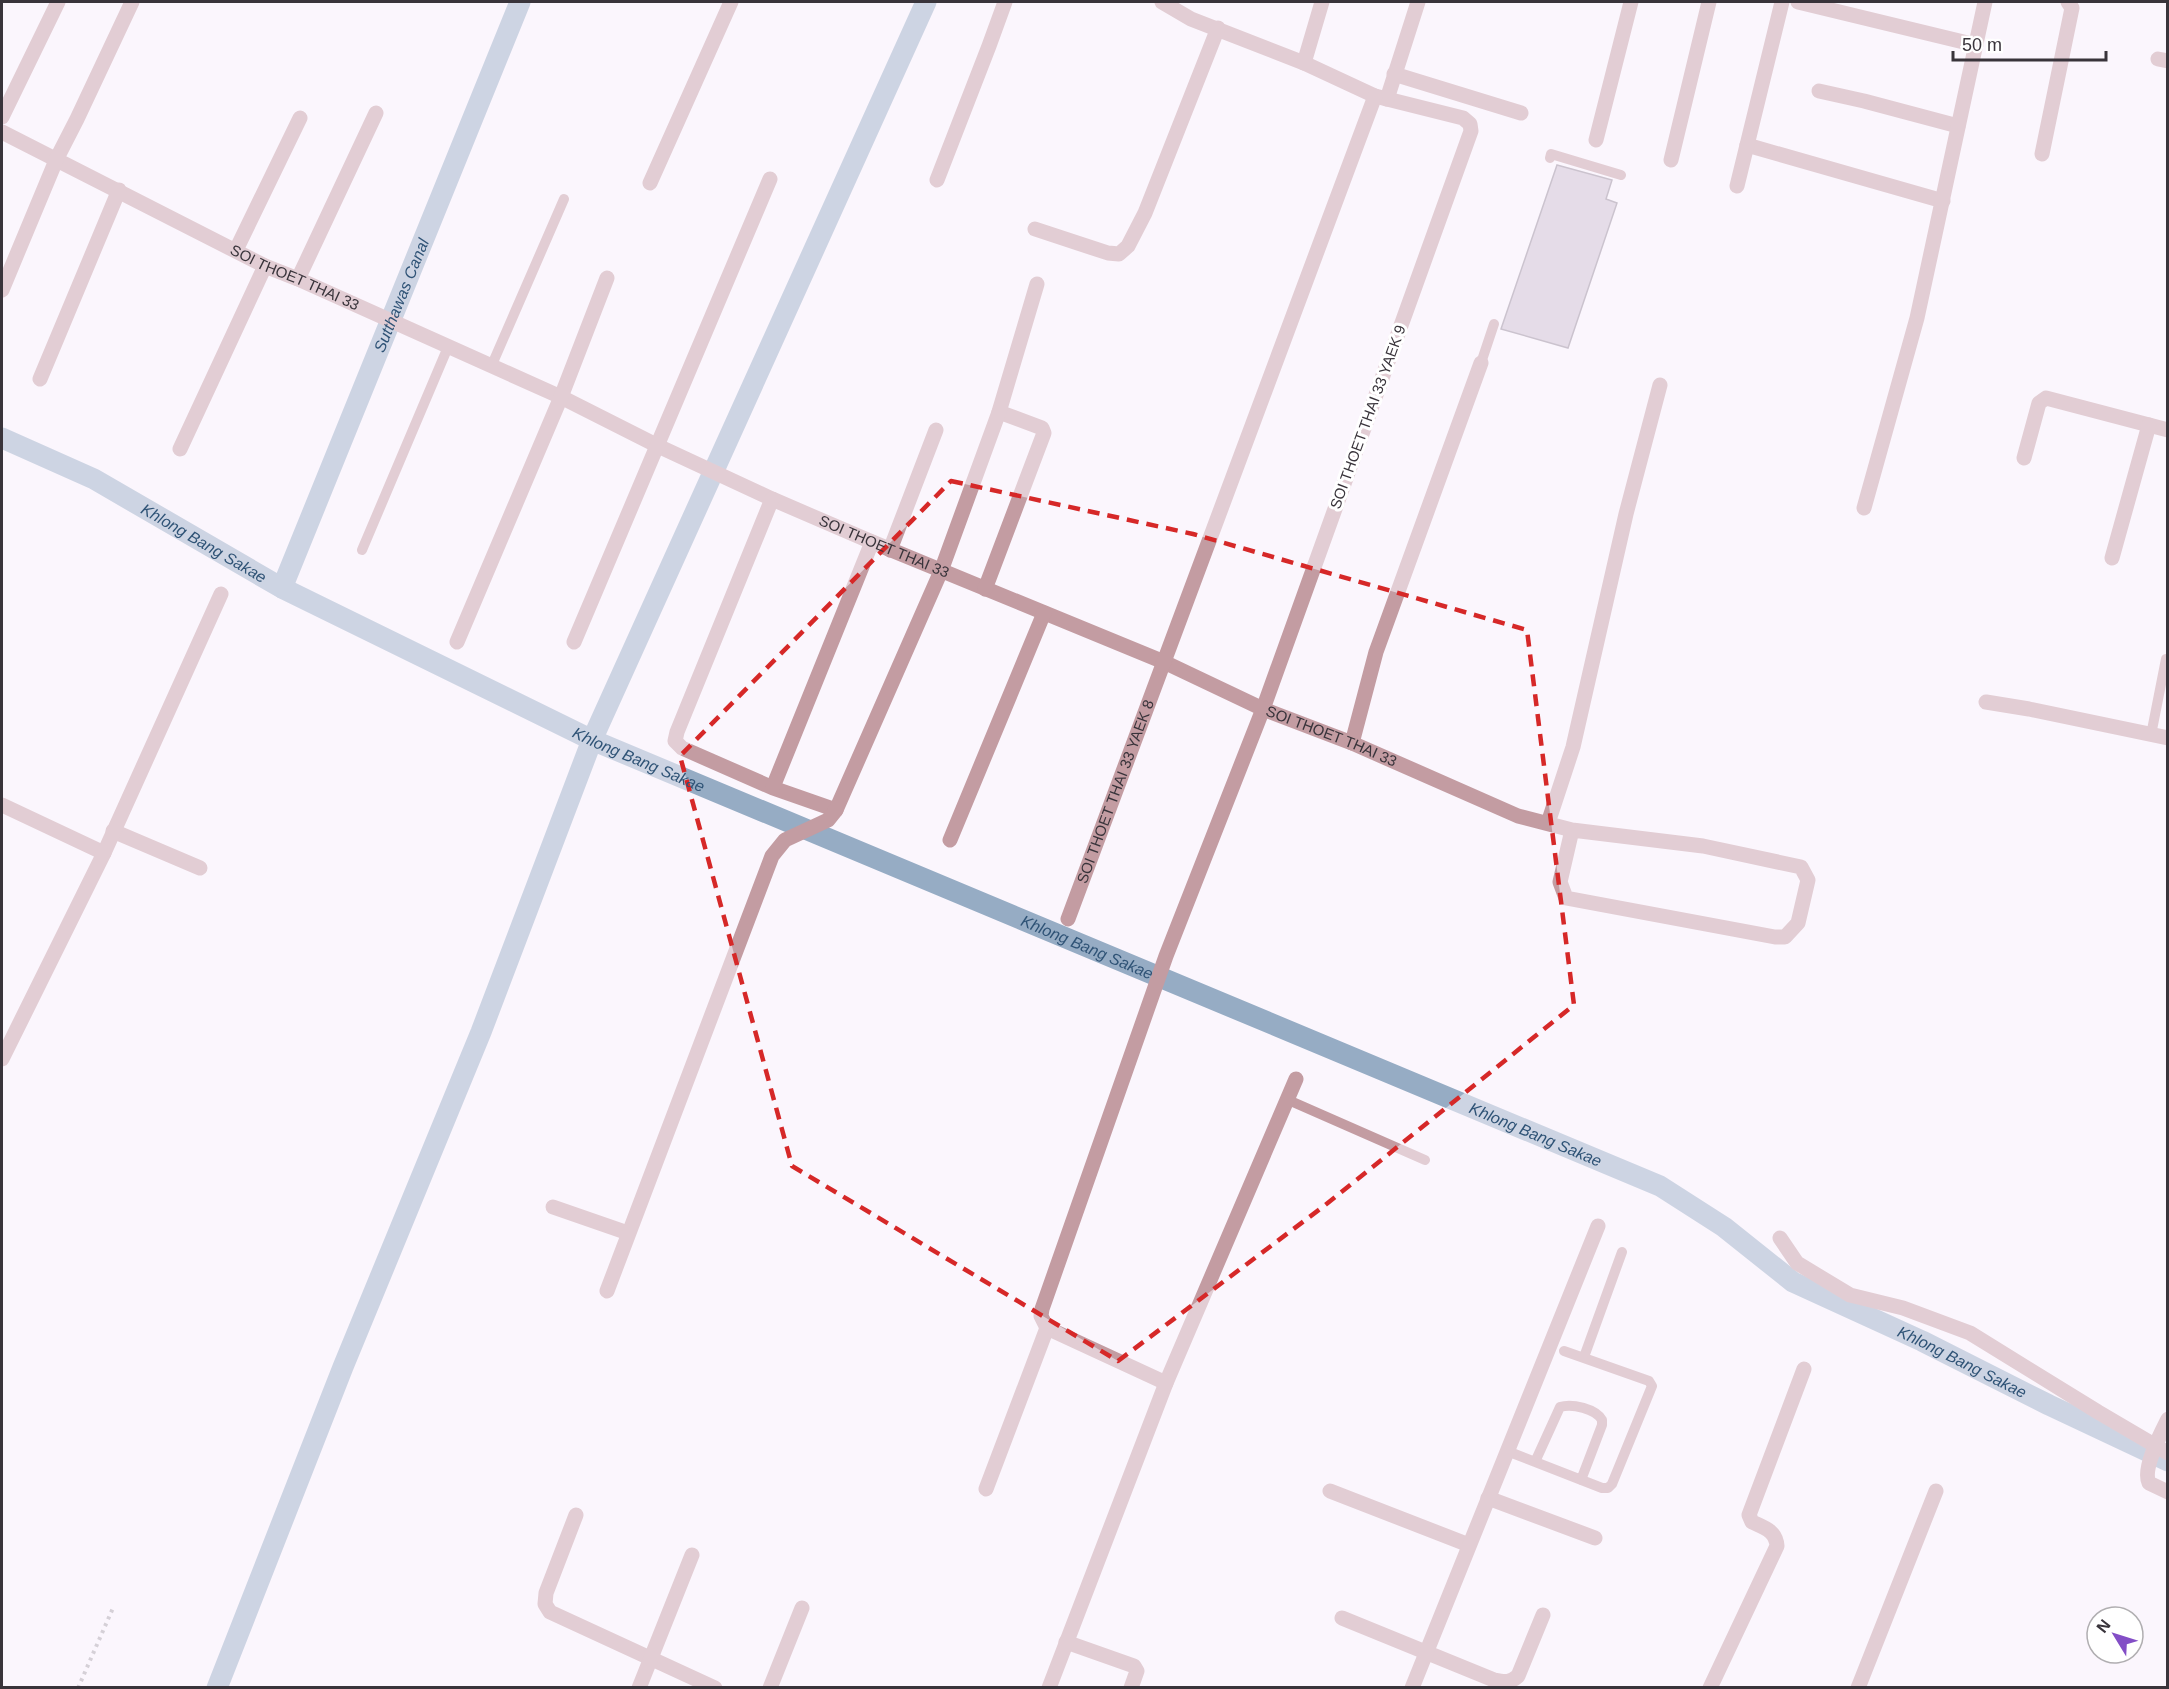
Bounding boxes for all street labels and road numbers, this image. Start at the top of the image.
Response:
street label: SOI THOET THAI 33 [228,241,362,313]
street label: SOI THOET THAI 33 YAEK 9 [1326,323,1409,511]
street label: SOI THOET THAI 33 [817,511,952,581]
street label: SOI THOET THAI 33 YAEK 8 [1073,697,1157,886]
street label: SOI THOET THAI 33 [1264,702,1400,770]

